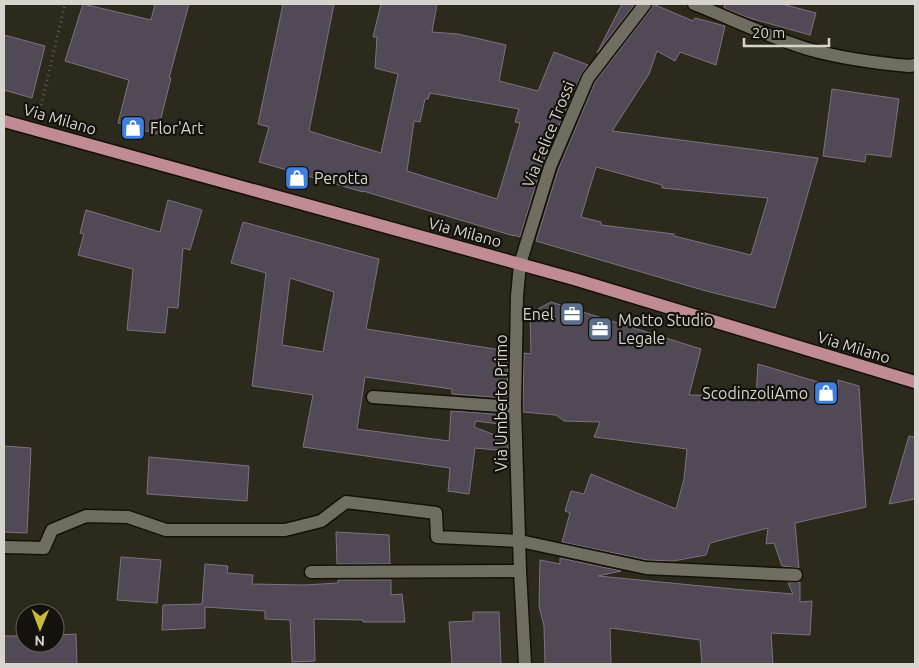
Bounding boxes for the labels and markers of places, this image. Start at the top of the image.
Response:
shop icon: Flor'Art [120,115,146,141]
place label: Flor'Art [150,119,204,137]
shop icon: Perotta [284,165,310,191]
place label: Perotta [314,169,368,187]
office icon: Enel [559,301,585,327]
place label: Enel [523,305,554,323]
place label: Motto Studio Legale [618,311,713,347]
office icon: Motto Studio Legale [587,316,613,342]
shop icon: ScodinzoliAmo [813,380,839,406]
place label: ScodinzoliAmo [702,384,808,402]

